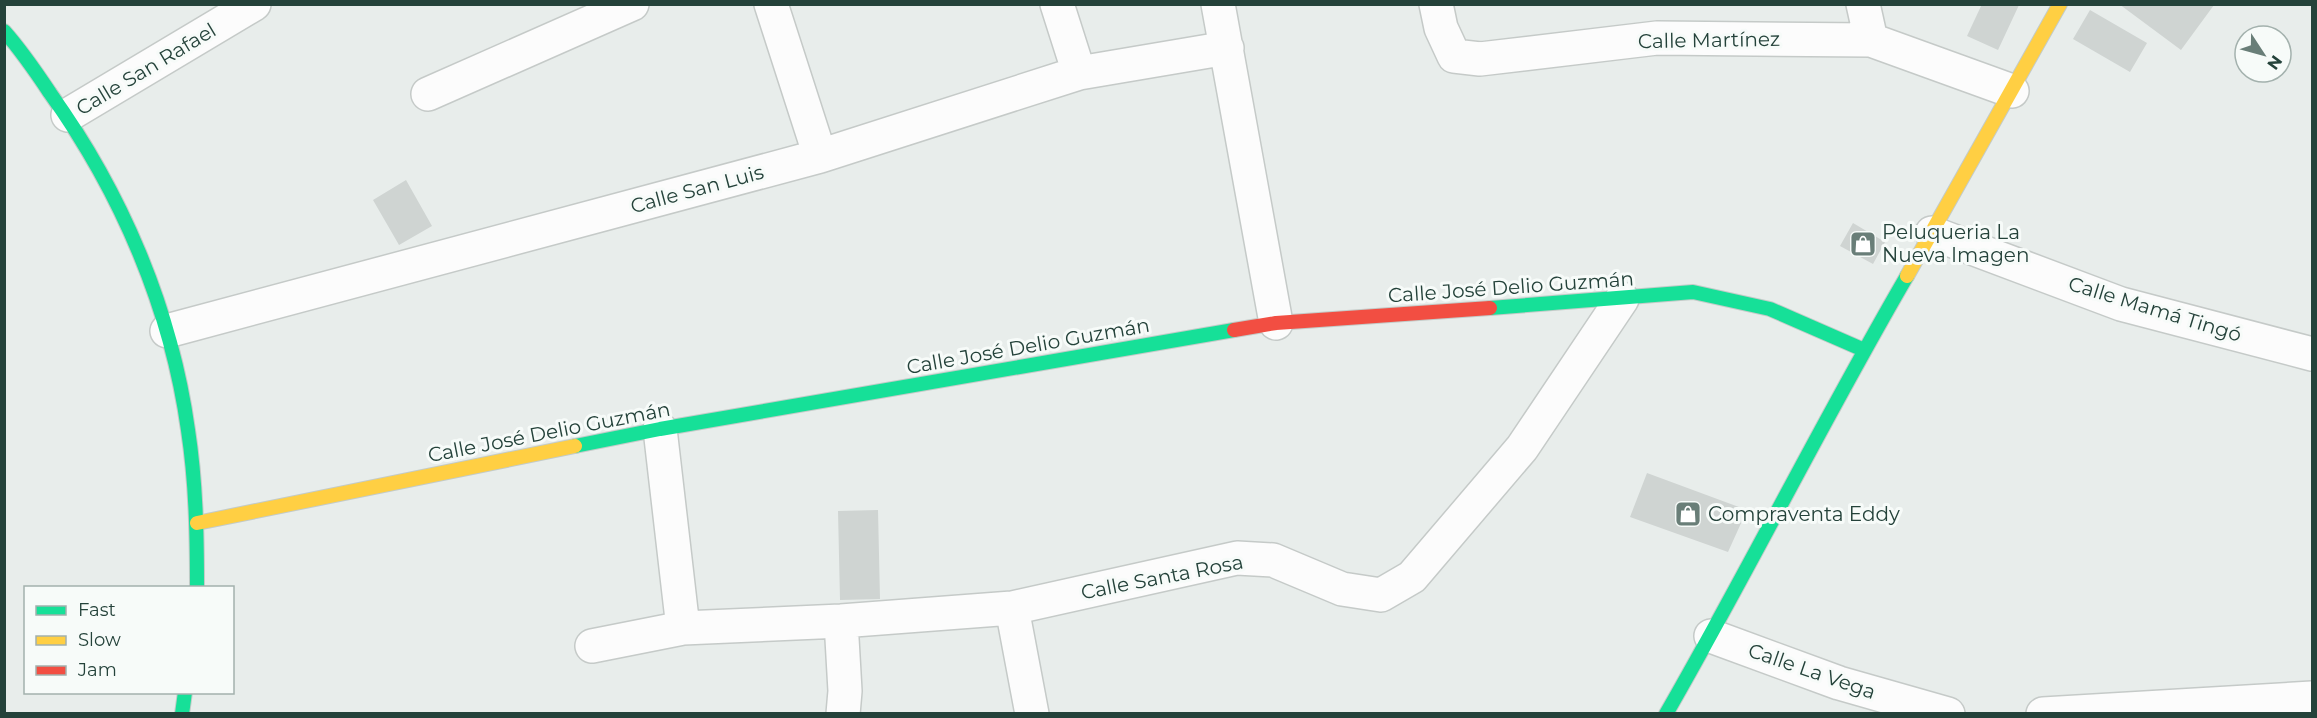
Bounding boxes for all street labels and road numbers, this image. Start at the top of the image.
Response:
street label: Calle San Rafael [72,18,220,120]
street label: Calle Martínez [1638,27,1780,53]
street label: Calle San Luis [628,160,766,218]
street label: Calle José Delio Guzmán [1387,266,1635,308]
street label: Calle Mamá Tingó [2066,271,2244,347]
street label: Calle José Delio Guzmán [905,313,1151,379]
street label: Calle José Delio Guzmán [426,397,672,467]
street label: Calle Santa Rosa [1079,549,1245,605]
street label: Calle La Vega [1745,638,1879,704]

